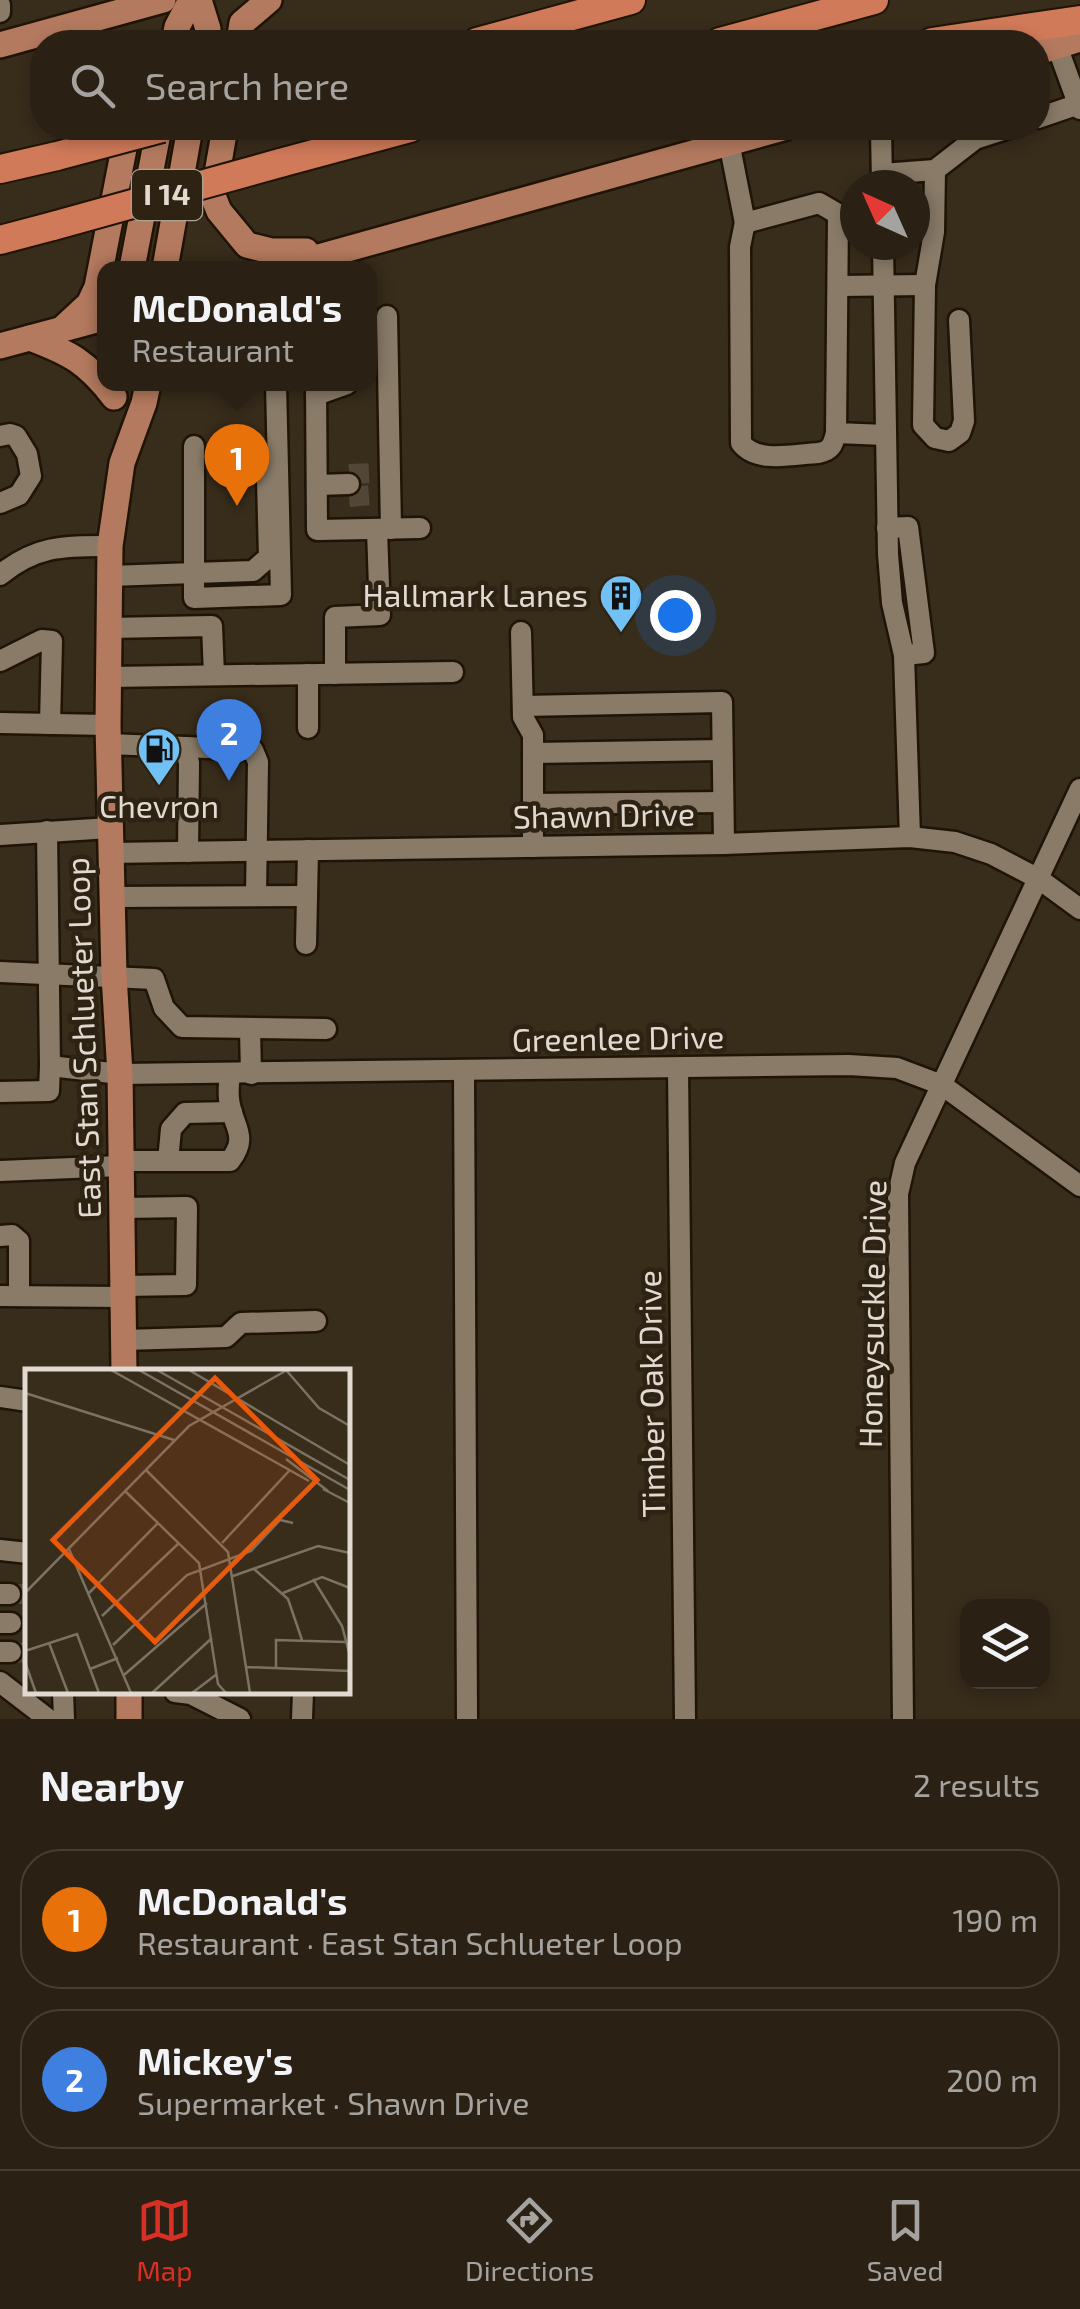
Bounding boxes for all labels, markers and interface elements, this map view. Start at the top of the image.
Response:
search box [30,30,1050,140]
icon: search [65,58,120,113]
text: Search here [145,62,349,108]
road number: I 14 [132,170,202,220]
north arrow [840,170,930,260]
popup [97,261,377,391]
text: McDonald's [132,284,342,330]
text: Restaurant [132,330,294,368]
pin: 1 [204,424,270,506]
building icon: Hallmark Lanes [598,573,644,634]
place label: Hallmark Lanes [362,575,588,613]
your location [650,590,701,641]
pin: 2 [196,698,262,781]
fuel station icon: Chevron [136,726,182,787]
place label: Chevron [99,786,219,824]
street label: Shawn Drive [513,793,695,835]
street label: East Stan Schlueter Loop [57,857,107,1219]
street label: Greenlee Drive [511,1016,725,1058]
street label: Honeysuckle Drive [850,1179,892,1448]
street label: Timber Oak Drive [629,1270,671,1518]
inset map [25,1369,350,1694]
map controls [960,1599,1050,1689]
button: layers [960,1599,1050,1689]
text: Nearby [40,1759,184,1809]
text: 2 results [913,1765,1040,1803]
text: McDonald's [137,1877,347,1923]
text: 1 [68,1900,81,1938]
text: 190 m [952,1900,1038,1938]
text: Restaurant · East Stan Schlueter Loop [137,1923,682,1961]
text: Mickey's [137,2037,293,2083]
text: 2 [65,2060,84,2098]
text: 200 m [946,2060,1038,2098]
text: Supermarket · Shawn Drive [137,2083,529,2121]
tab: Map [136,2193,192,2287]
tab: Directions [465,2193,594,2287]
tab: Saved [867,2193,944,2287]

